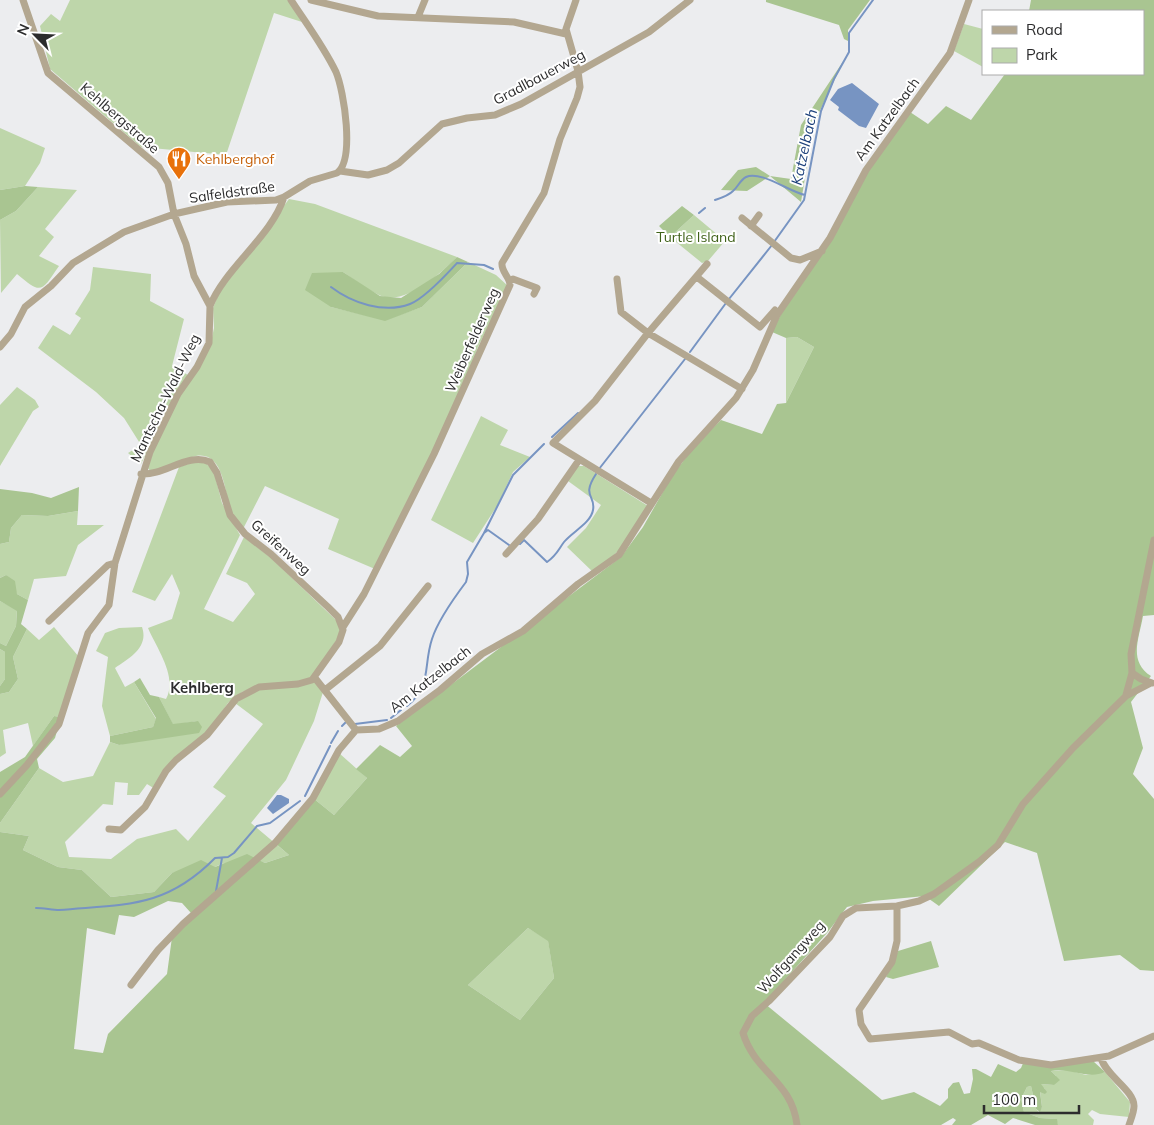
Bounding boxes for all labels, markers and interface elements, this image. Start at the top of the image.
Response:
north arrow [10,10,60,60]
legend [982,10,1144,75]
text: Road [1026,20,1063,39]
text: N [13,21,33,38]
street label: Gradlbauerweg [490,45,588,109]
text: Park [1026,45,1058,64]
street label: Am Katzelbach [851,74,923,164]
street label: Kehlbergstraße [77,79,163,157]
water label: Katzelbach [787,107,821,187]
restaurant icon: Kehlberghof [166,146,192,180]
place label: Kehlberghof [196,150,274,168]
street label: Salfeldstraße [188,177,276,207]
park label: Turtle Island [656,228,736,246]
street label: Weiberfelderweg [441,285,503,395]
street label: Mantscha-Wald-Weg [126,331,204,465]
street label: Greifenweg [247,515,315,579]
street label: Am Katzelbach [386,642,474,716]
district label: Kehlberg [170,678,234,697]
street label: Wolfgangweg [753,917,829,997]
scale bar [984,1082,1079,1114]
text: 100 m [992,1090,1036,1109]

